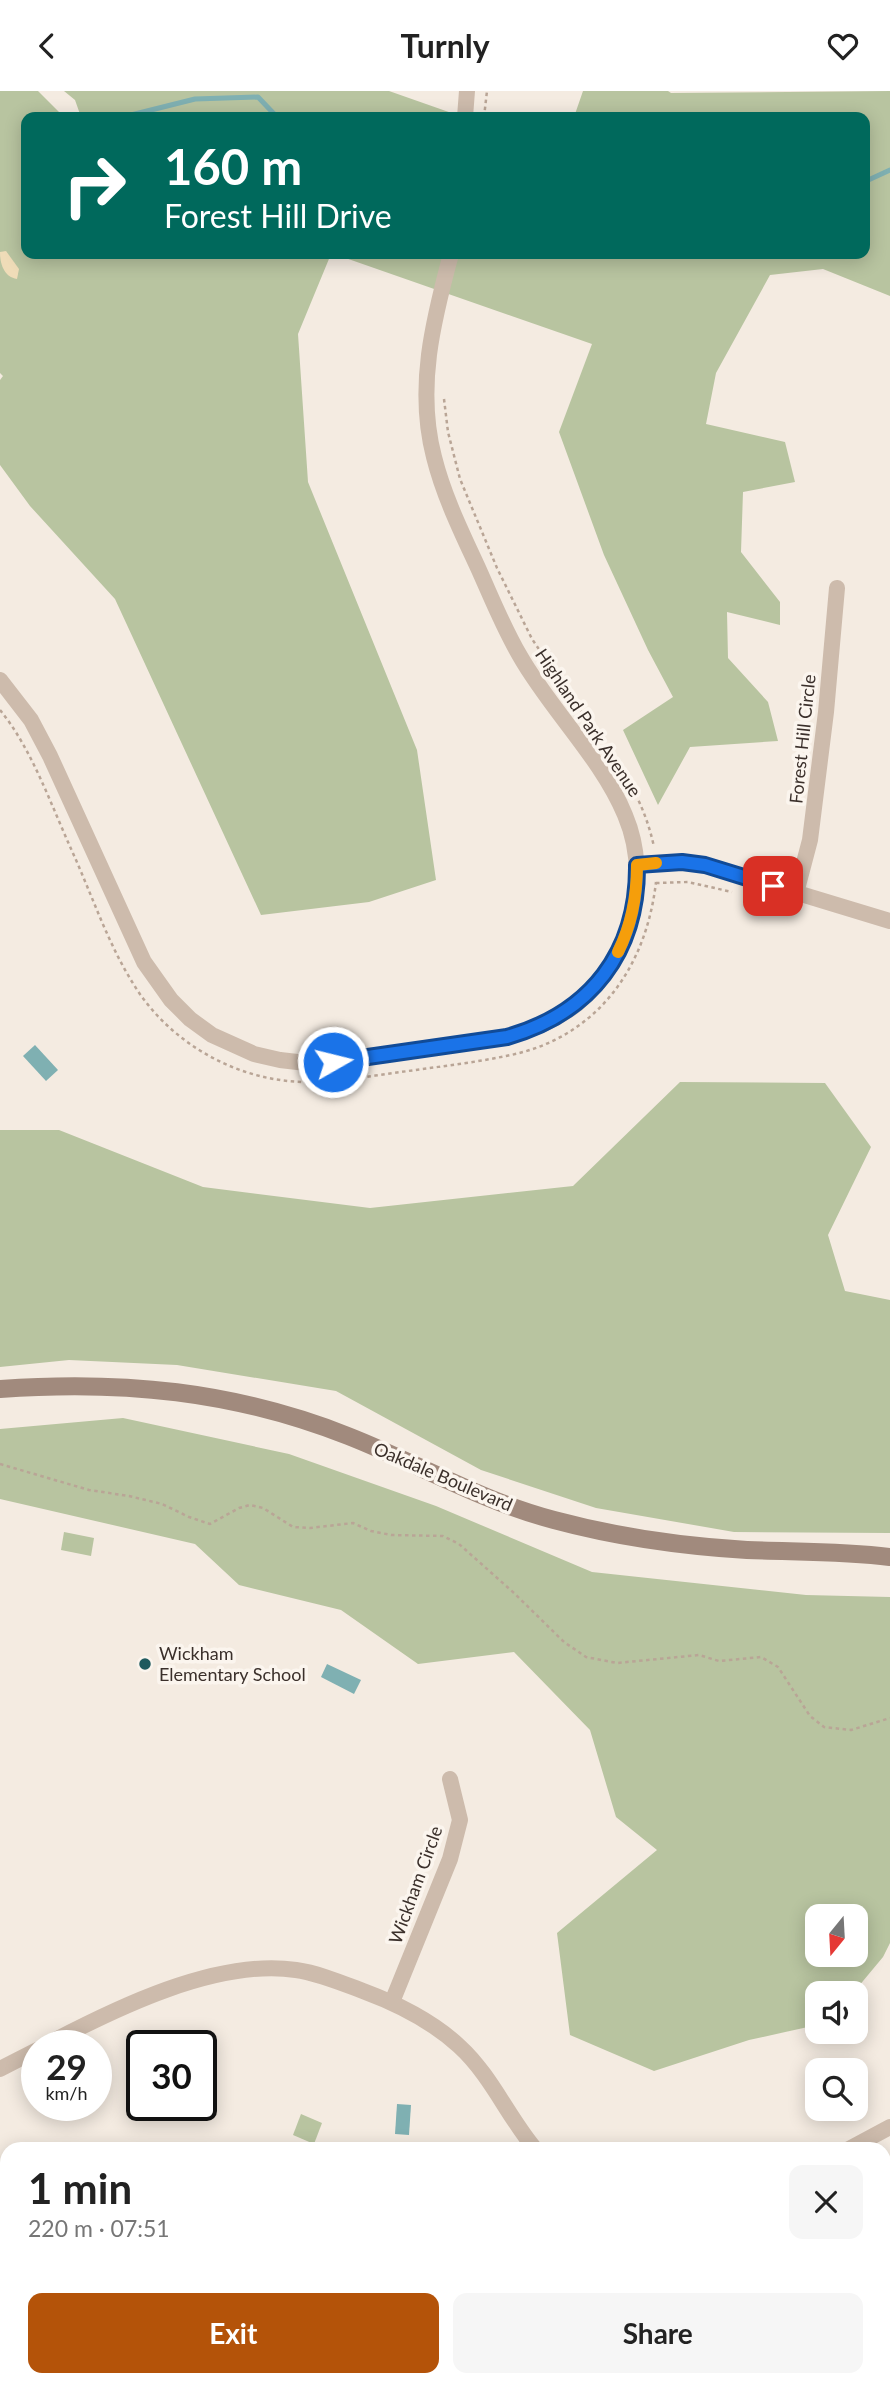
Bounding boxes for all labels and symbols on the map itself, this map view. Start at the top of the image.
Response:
street label: Highland Park Avenue [531,644,647,801]
street label: Forest Hill Circle [784,673,820,805]
pin [743,856,803,916]
position arrow [296,1025,370,1099]
street label: Oakdale Boulevard [371,1437,516,1515]
place label: Wickham Elementary School [159,1642,306,1685]
marker: Wickham Elementary School [137,1656,153,1672]
street label: Wickham Circle [384,1823,447,1947]
north arrow [805,1904,868,1967]
speed limit sign: 30 [126,2030,217,2121]

